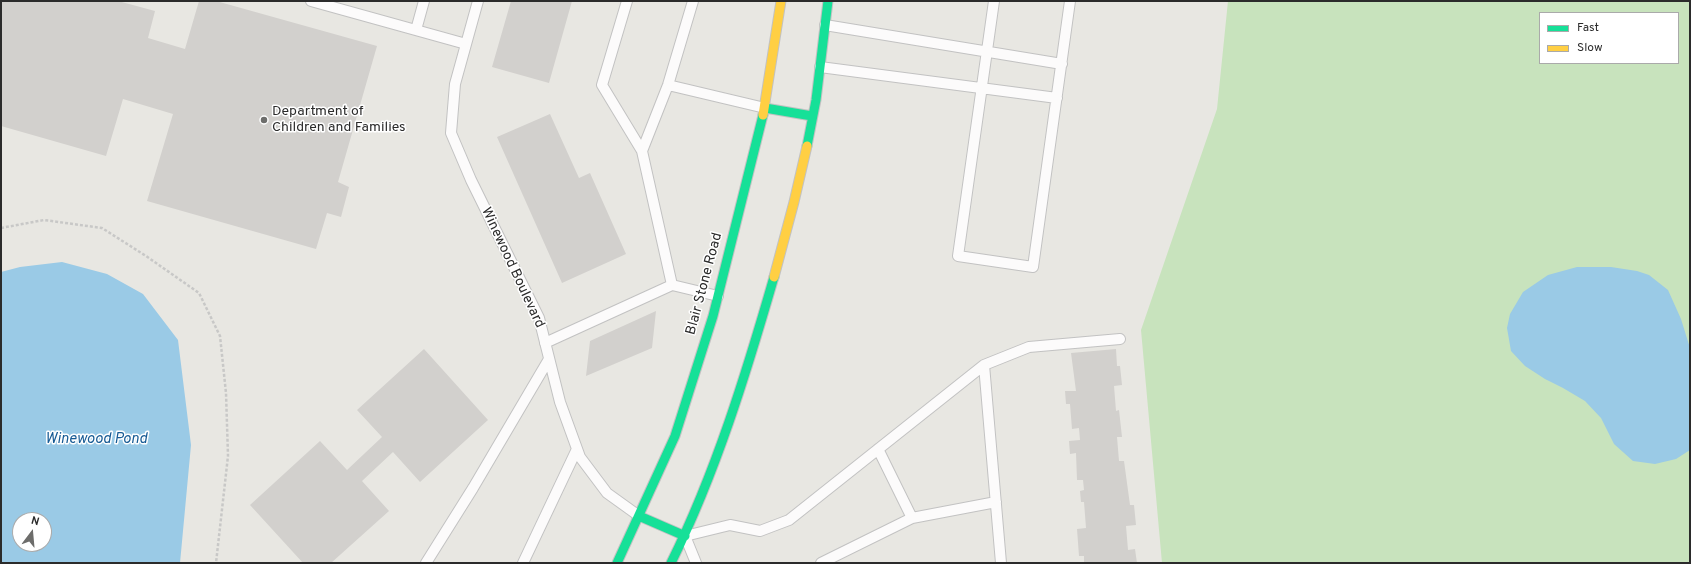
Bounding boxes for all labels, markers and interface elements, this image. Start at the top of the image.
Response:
legend [1539,12,1679,64]
text: Fast [1577,20,1599,36]
text: Slow [1577,40,1603,56]
place label: Department of Children and Families [272,104,406,136]
marker: Department of Children and Families [259,115,269,125]
street label: Winewood Boulevard [477,205,547,331]
street label: Blair Stone Road [683,231,727,337]
water label: Winewood Pond [45,431,147,449]
north arrow [12,512,52,552]
text: N [29,514,41,529]

